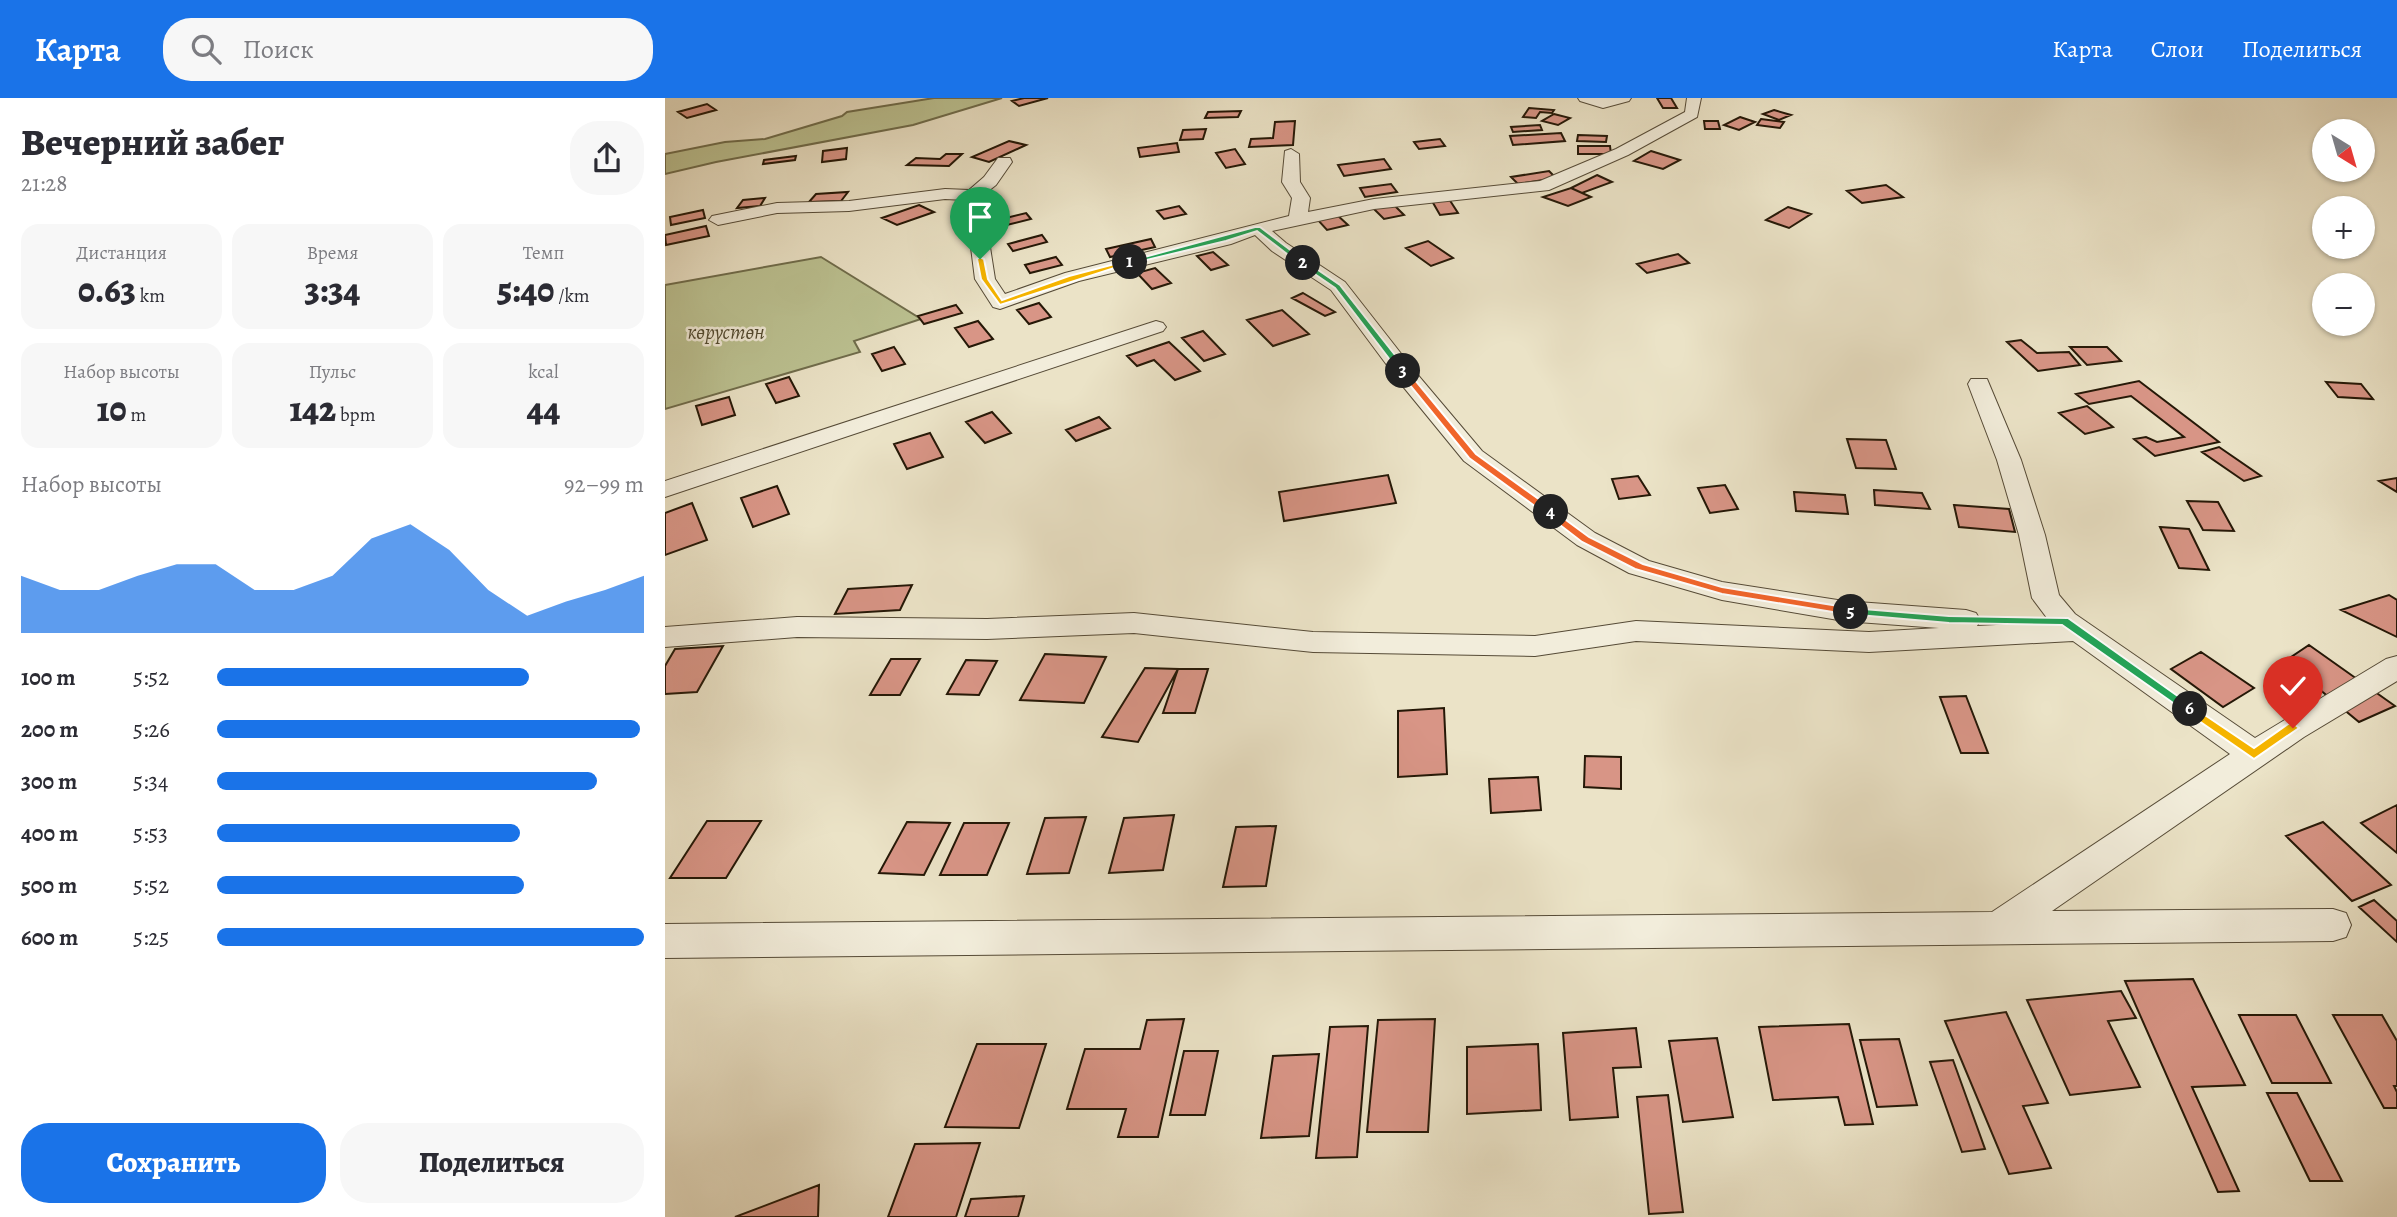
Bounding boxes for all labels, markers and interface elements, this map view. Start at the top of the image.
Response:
search box [163,18,653,81]
text: Карта [35,27,121,72]
icon: search [187,30,225,68]
text: Поиск [243,32,314,67]
text: Карта [2052,33,2113,65]
text: Слои [2151,33,2204,65]
text: Поделиться [2242,33,2362,65]
text: Вечерний забег [21,116,284,168]
north arrow [2312,119,2375,182]
map controls [2312,119,2375,336]
button: share [570,121,644,195]
text: 21:28 [21,168,67,199]
pin [950,187,1010,259]
button: + [2312,196,2375,259]
icon: arrive [961,198,999,236]
text: Дистанция [76,240,167,266]
text: Время [307,240,358,266]
text: Темп [523,240,564,266]
pin: 1 [1113,244,1147,280]
pin: 2 [1285,246,1321,280]
text: 1 [1126,248,1133,274]
text: 2 [1298,249,1307,275]
text: 0.63 [78,266,136,314]
text: 3:34 [305,266,360,314]
text: 5:40 [497,266,554,314]
button: − [2312,273,2375,336]
text: km [136,283,165,309]
text: /km [554,283,590,309]
park label: көрүстөн [687,318,765,346]
pin: 3 [1385,354,1421,388]
text: 3 [1398,357,1407,383]
text: Набор высоты [63,359,180,385]
text: Пульс [309,359,356,385]
text: kcal [528,359,559,385]
text: 10 [97,385,127,433]
text: 142 [290,385,336,433]
text: 44 [527,385,560,433]
text: m [127,402,146,428]
text: bpm [336,402,375,428]
text: Набор высоты [21,469,162,500]
text: 92–99 m [564,469,644,500]
pin: 4 [1533,494,1568,530]
text: 4 [1546,498,1555,524]
pin: 5 [1833,594,1869,630]
text: 5 [1846,598,1855,624]
pin [2263,656,2323,728]
text: 100 m [21,662,76,693]
text: 5:52 [133,662,169,693]
icon: check [2274,667,2312,705]
pin: 6 [2173,692,2207,726]
text: 6 [2185,695,2194,721]
text: 200 m [21,714,79,745]
text: 5:26 [133,714,170,745]
text: 300 m [21,766,77,797]
text: 5:34 [133,766,168,797]
text: 400 m [21,818,78,849]
text: 5:53 [133,818,168,849]
text: 500 m [21,870,77,901]
text: 5:52 [133,870,169,901]
text: 600 m [21,922,78,953]
text: 5:25 [133,922,169,953]
button: Сохранить [21,1123,326,1203]
button: Поделиться [340,1123,644,1203]

